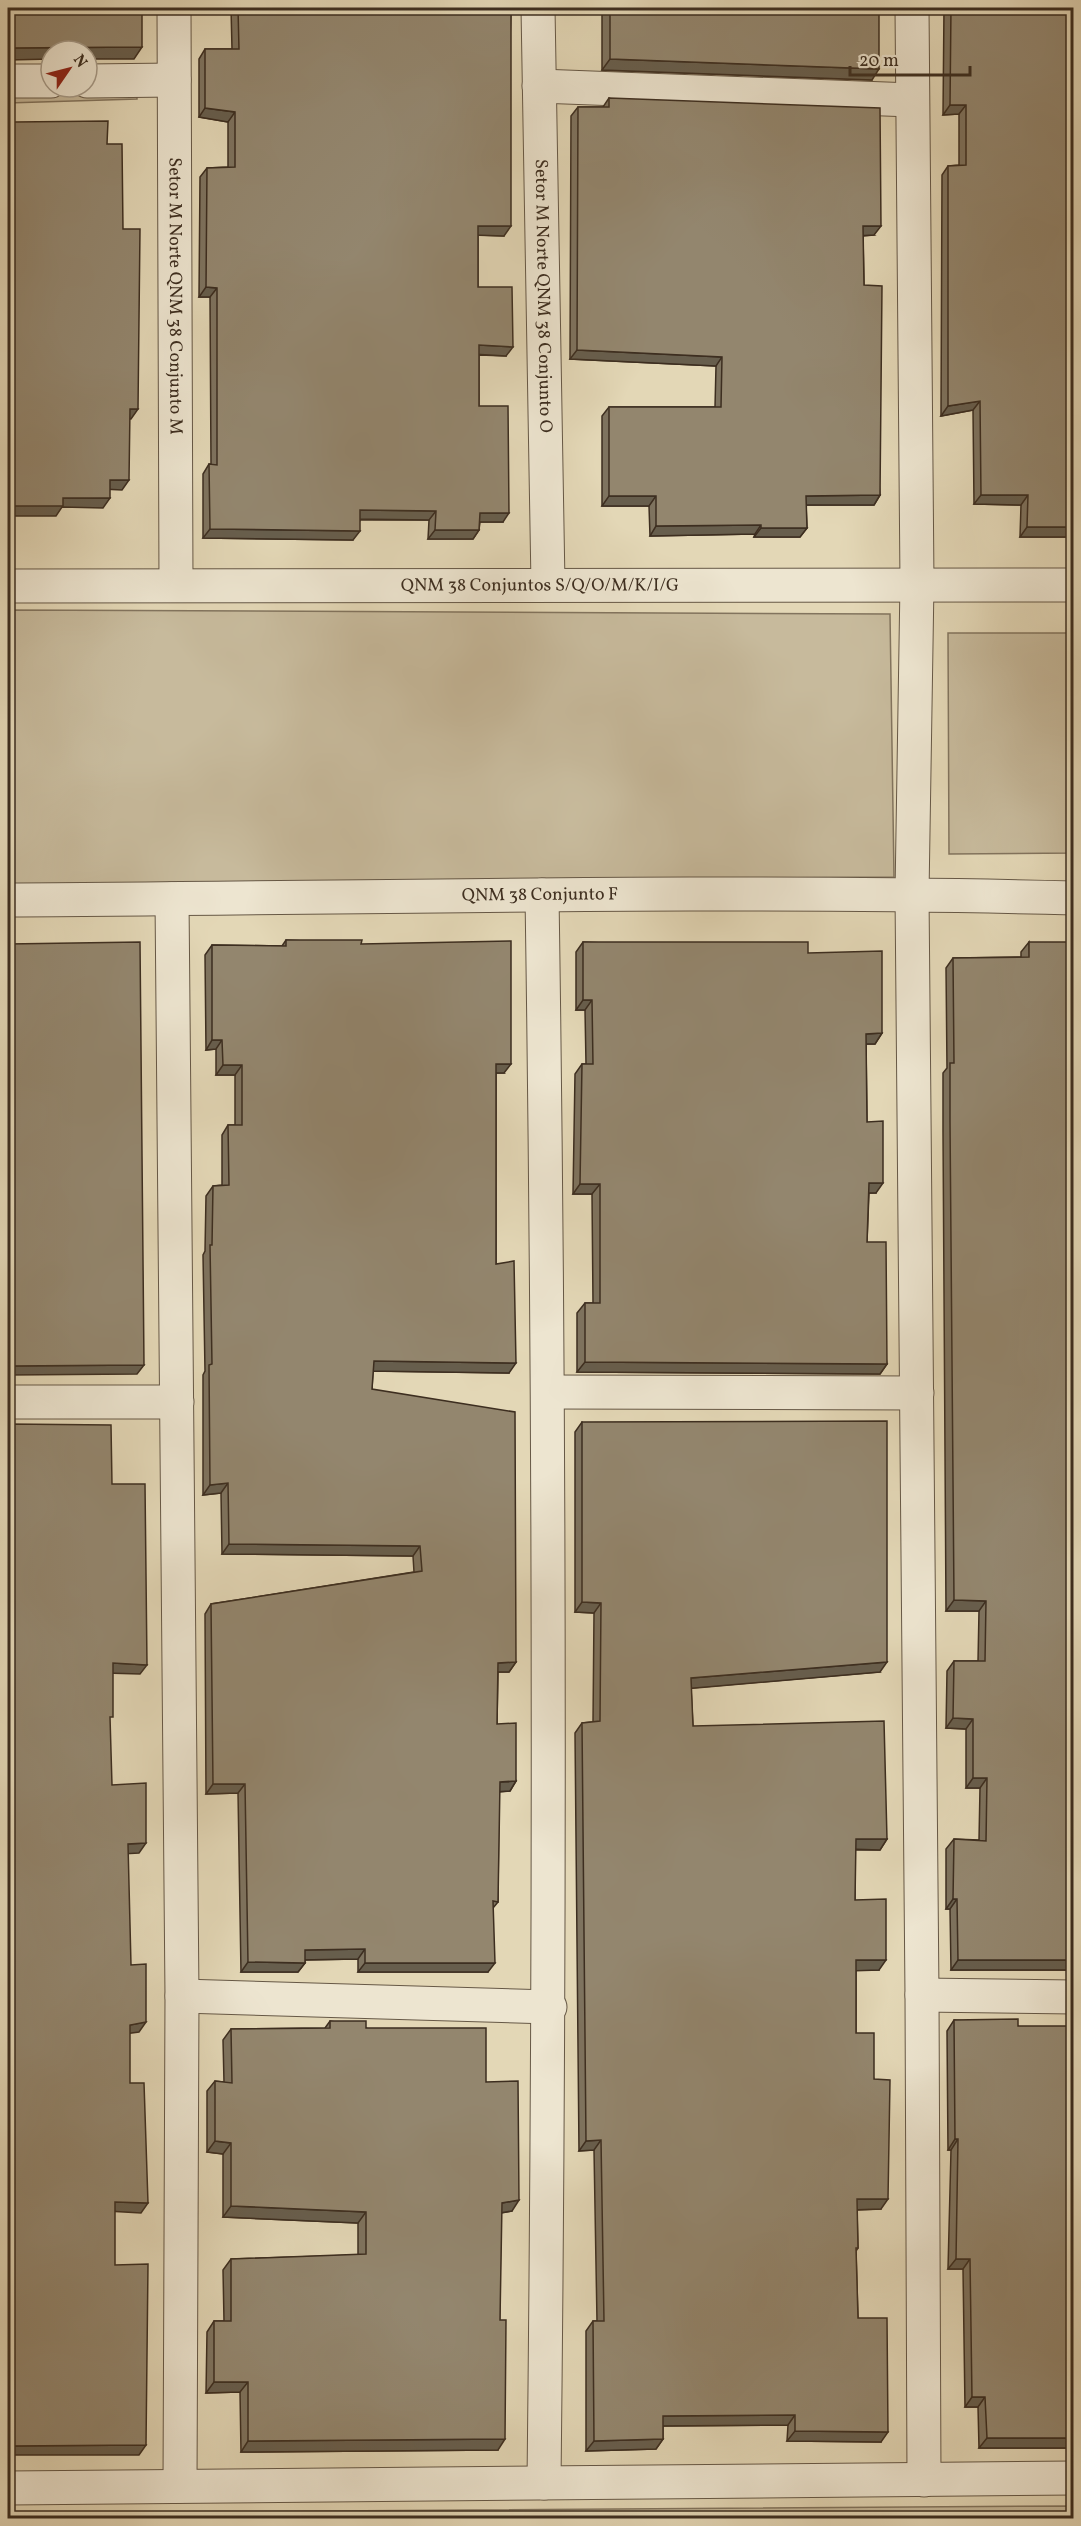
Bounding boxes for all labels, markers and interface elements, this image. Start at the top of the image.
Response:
north arrow [39,39,99,99]
scale bar [850,39,970,77]
text: 20 m [859,49,899,74]
text: N [67,50,92,73]
street label: Setor M Norte QNM 38 Conjunto M [162,157,188,435]
street label: Setor M Norte QNM 38 Conjunto O [528,159,558,433]
street label: QNM 38 Conjuntos S/Q/O/M/K/I/G [401,573,679,598]
street label: QNM 38 Conjunto F [462,882,618,908]

